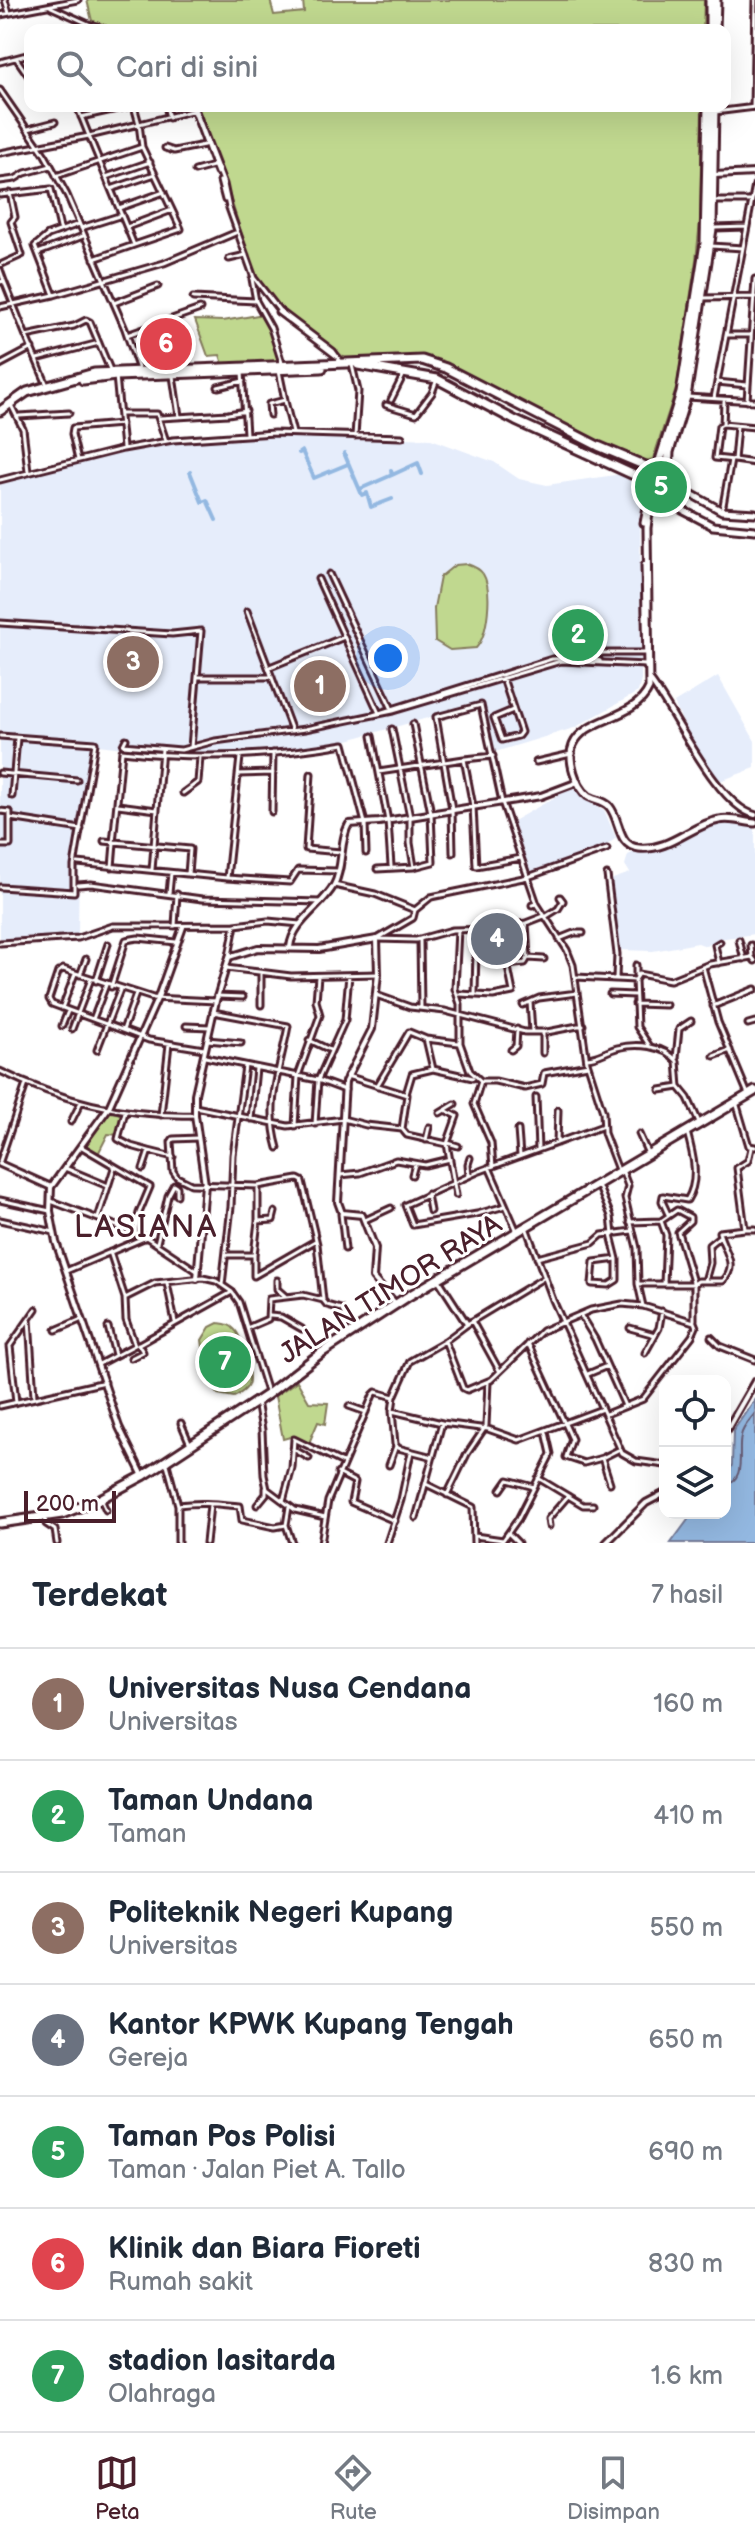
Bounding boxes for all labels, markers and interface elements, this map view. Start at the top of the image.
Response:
search box [24,24,731,112]
icon: search [52,46,96,90]
text: Cari di sini [116,50,258,86]
pin: 6 [140,314,192,374]
pin: 5 [635,457,687,517]
pin: 2 [552,605,604,665]
pin: 3 [107,632,159,692]
your location [368,638,408,678]
pin: 1 [294,656,346,716]
pin: 4 [471,909,523,969]
street label: JALAN TIMOR RAYA [274,1207,509,1371]
district label: LASIANA [74,1208,218,1247]
pin: 7 [199,1332,251,1392]
map controls [659,1375,731,1519]
button: locate [659,1375,731,1447]
button: layers [659,1447,731,1519]
scale bar [24,1487,116,1523]
text: 200 m [36,1491,99,1518]
text: Terdekat [32,1575,167,1616]
text: 7 hasil [651,1580,723,1611]
text: Universitas Nusa Cendana [108,1671,472,1707]
text: 1 [53,1689,63,1720]
text: 160 m [653,1689,723,1720]
text: Universitas [108,1707,238,1738]
text: Taman Undana [108,1783,313,1819]
text: 2 [50,1801,66,1832]
text: 410 m [653,1801,723,1832]
text: Taman [108,1819,187,1850]
text: Politeknik Negeri Kupang [108,1895,453,1931]
text: 3 [50,1913,66,1944]
text: 550 m [649,1913,723,1944]
text: Universitas [108,1931,238,1962]
text: Kantor KPWK Kupang Tengah [108,2007,514,2043]
text: 4 [50,2025,66,2056]
text: 650 m [648,2025,723,2056]
text: Gereja [108,2043,188,2074]
text: Taman Pos Polisi [108,2119,336,2155]
text: 5 [50,2137,66,2168]
text: 690 m [648,2137,723,2168]
text: Taman · Jalan Piet A. Tallo [108,2155,406,2186]
text: Klinik dan Biara Fioreti [108,2231,421,2267]
text: 6 [50,2249,66,2280]
text: 830 m [648,2249,723,2280]
text: Rumah sakit [108,2267,253,2298]
text: stadion lasitarda [108,2343,336,2379]
text: 7 [51,2361,65,2392]
text: 1.6 km [651,2361,723,2392]
text: Olahraga [108,2379,216,2410]
tab: Peta [95,2451,140,2526]
tab: Rute [330,2451,377,2526]
tab: Disimpan [567,2451,660,2526]

